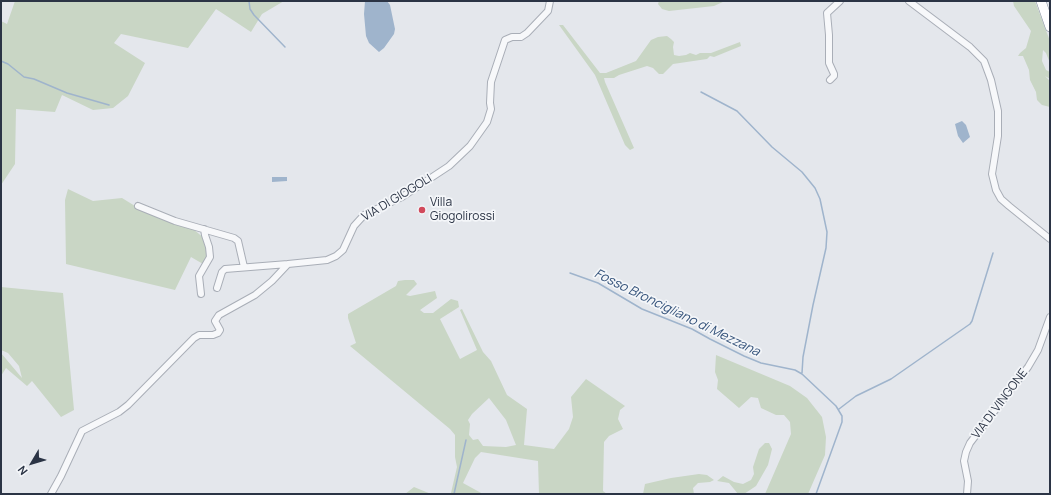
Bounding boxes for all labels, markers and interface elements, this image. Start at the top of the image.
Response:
street label: VIA DI GIOGOLI [359,171,435,225]
place label: Villa Giogolirossi [430,196,495,224]
marker: Villa Giogolirossi [417,205,427,215]
water label: Fosso Broncigliano di Mezzana [592,266,762,360]
street label: VIA DI VINGONE [969,366,1031,442]
north arrow [12,443,52,483]
text: N [14,463,30,478]

